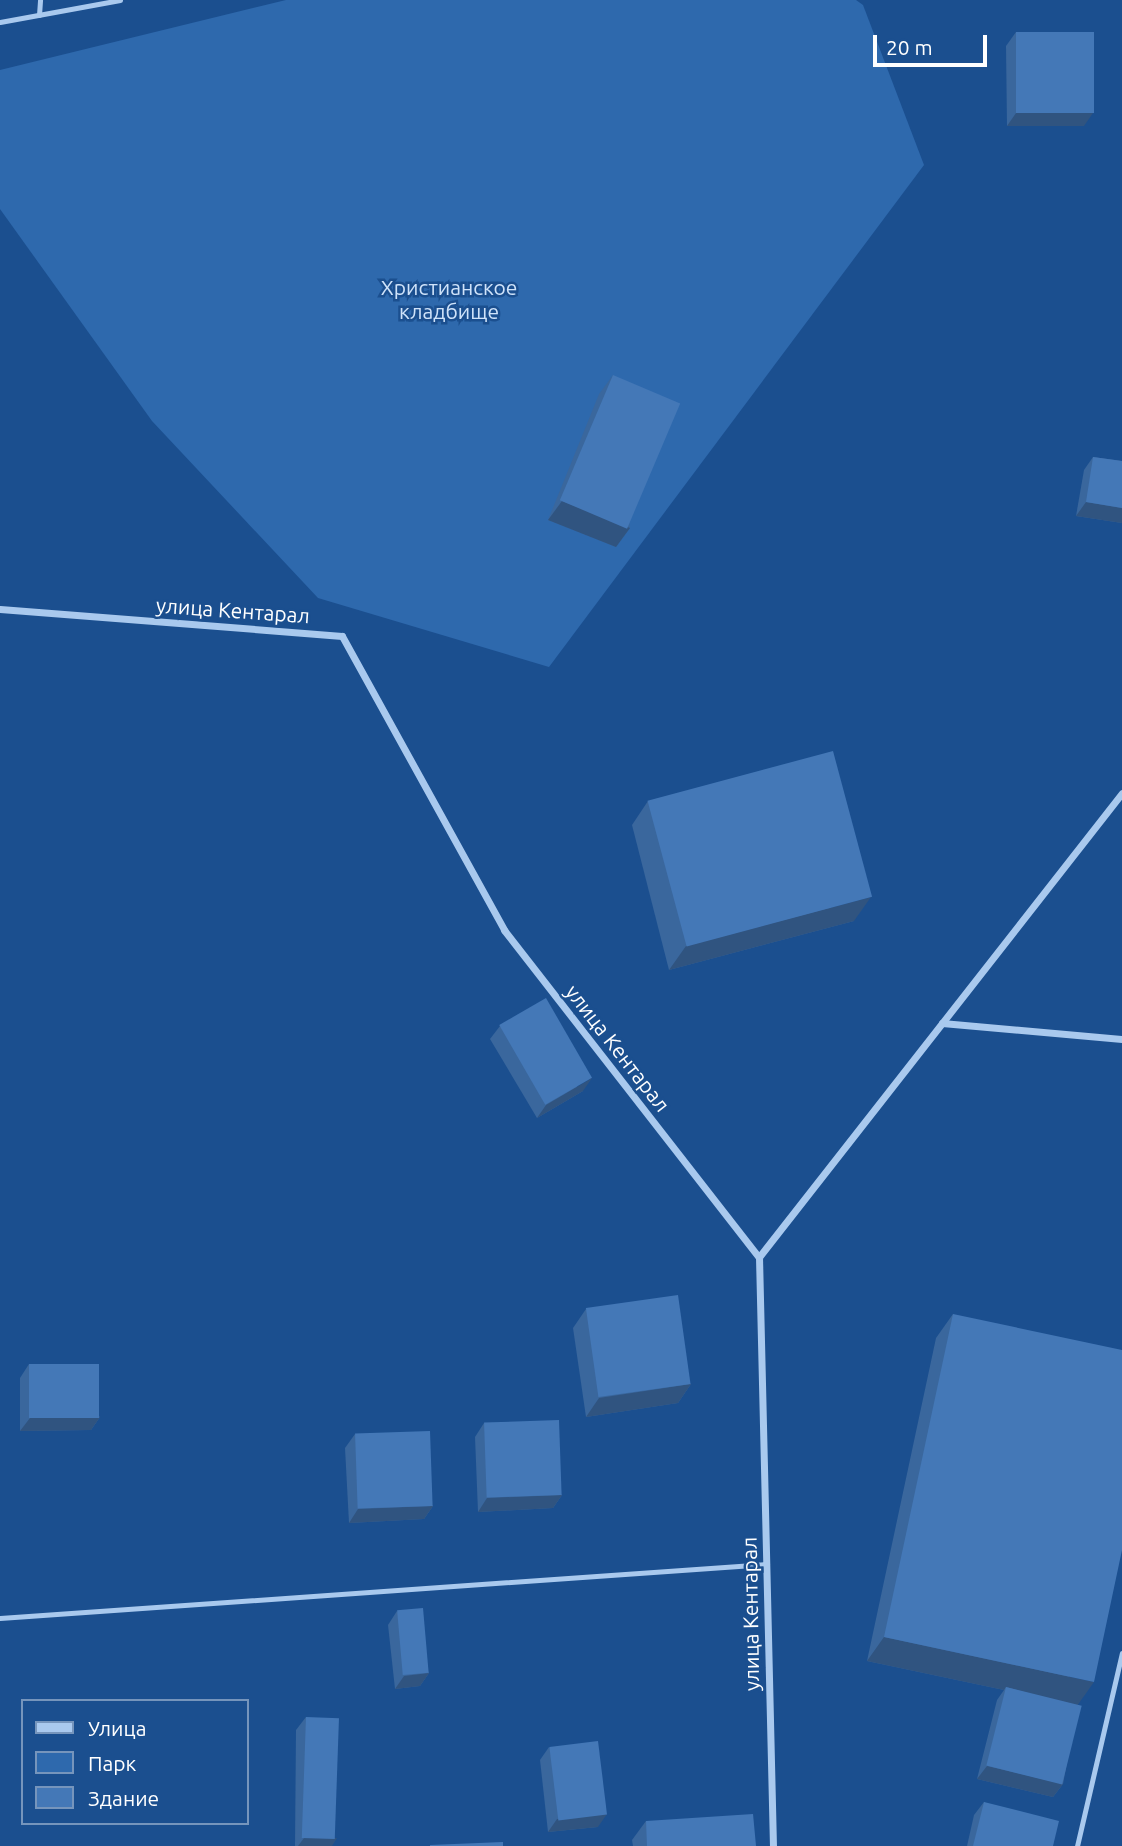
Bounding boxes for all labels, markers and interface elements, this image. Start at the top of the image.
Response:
scale bar [877,21,991,65]
text: 20 m [886,35,933,59]
park label: Христианское кладбище [381,274,517,324]
street label: улица Кентарал [155,592,311,628]
street label: улица Кентарал [561,979,675,1117]
street label: улица Кентарал [736,1537,764,1691]
legend [21,1699,248,1825]
text: Улица [88,1716,146,1740]
text: Парк [88,1751,136,1775]
text: Здание [88,1786,159,1810]

